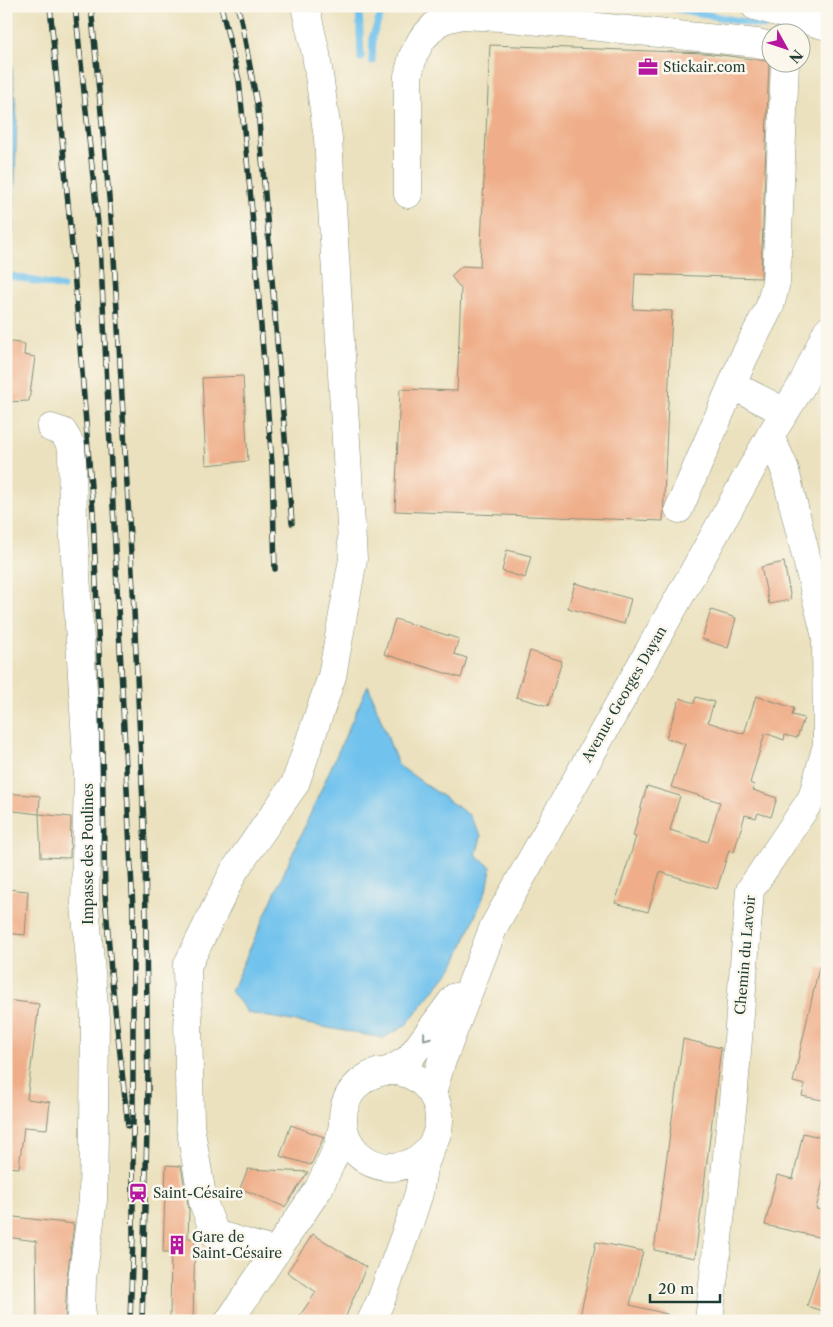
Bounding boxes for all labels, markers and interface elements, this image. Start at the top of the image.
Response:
north arrow [760,22,810,72]
text: N [785,46,807,67]
office icon: Stickair.com [637,56,659,78]
place label: Stickair.com [663,58,746,76]
street label: Avenue Georges Dayan [577,623,670,766]
street label: Impasse des Poulines [79,783,97,925]
street label: Chemin du Lavoir [731,894,759,1016]
one-way arrow [424,1031,432,1040]
station icon: Saint-Césaire [127,1182,149,1204]
place label: Saint-Césaire [153,1184,243,1202]
place label: Gare de Saint-Césaire [192,1228,282,1262]
building icon: Gare de Saint-Césaire [166,1234,188,1256]
scale bar [650,1272,720,1304]
text: 20 m [658,1279,694,1298]

